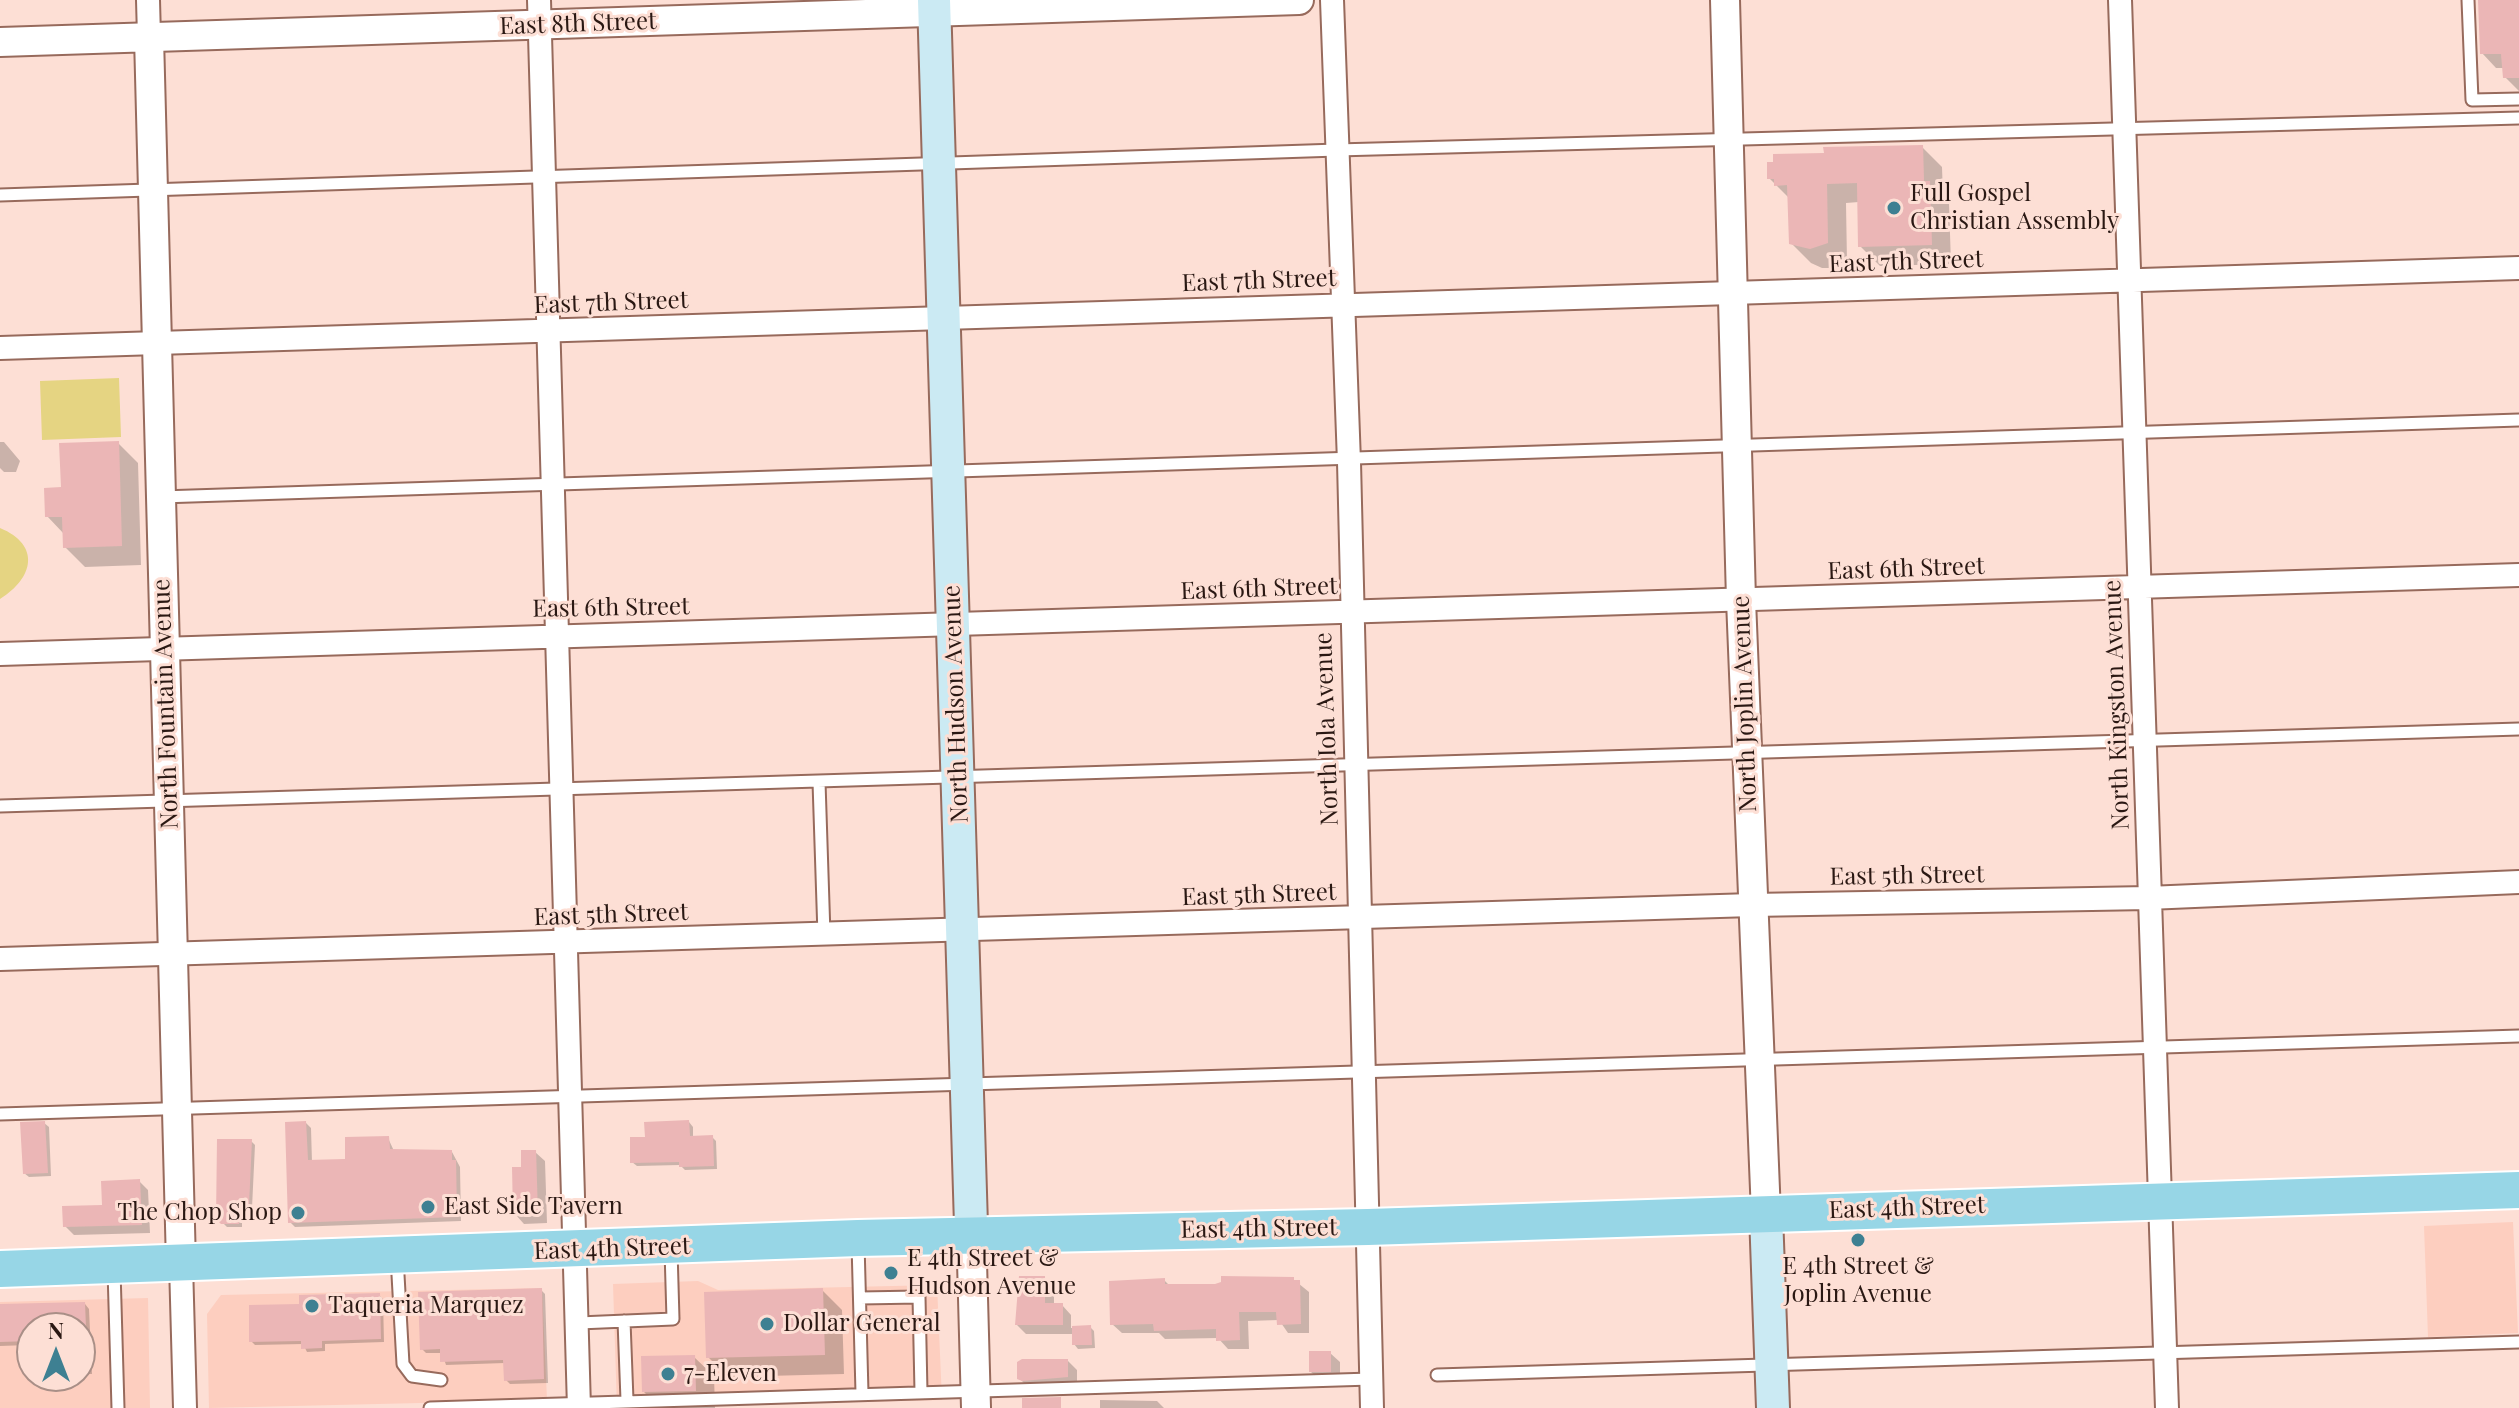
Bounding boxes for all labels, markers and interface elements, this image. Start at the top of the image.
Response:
street label: East 8th Street [499,7,657,41]
place label: Full Gospel Christian Assembly [1910,180,2119,236]
marker: Full Gospel Christian Assembly [1885,199,1903,217]
street label: East 7th Street [1828,245,1984,279]
street label: East 7th Street [1181,264,1337,298]
street label: East 7th Street [533,286,689,320]
street label: East 6th Street [1827,552,1985,586]
street label: East 6th Street [1180,572,1338,606]
street label: North Fountain Avenue [147,578,185,830]
street label: North Kingston Avenue [2098,579,2136,831]
street label: North Hudson Avenue [937,585,975,823]
street label: East 6th Street [532,592,690,624]
street label: North Joplin Avenue [1727,595,1763,813]
street label: North Iola Avenue [1309,632,1345,826]
street label: East 5th Street [1829,860,1985,892]
street label: East 5th Street [1181,878,1337,912]
street label: East 5th Street [533,898,689,932]
street label: East 4th Street [1828,1191,1986,1225]
place label: East Side Tavern [444,1193,623,1221]
marker: East Side Tavern [419,1198,437,1216]
place label: The Chop Shop [117,1199,282,1227]
marker: The Chop Shop [289,1204,307,1222]
street label: East 4th Street [1180,1213,1338,1245]
marker: E 4th Street & Joplin Avenue [1849,1231,1867,1249]
street label: East 4th Street [533,1232,691,1266]
place label: E 4th Street & Hudson Avenue [907,1245,1076,1301]
place label: E 4th Street & Joplin Avenue [1782,1253,1934,1309]
marker: E 4th Street & Hudson Avenue [882,1264,900,1282]
place label: Taqueria Marquez [328,1292,524,1320]
marker: Taqueria Marquez [303,1297,321,1315]
place label: Dollar General [783,1310,941,1338]
north arrow [16,1312,96,1392]
text: N [48,1315,64,1345]
marker: Dollar General [758,1315,776,1333]
place label: 7-Eleven [684,1360,777,1388]
marker: 7-Eleven [659,1365,677,1383]

